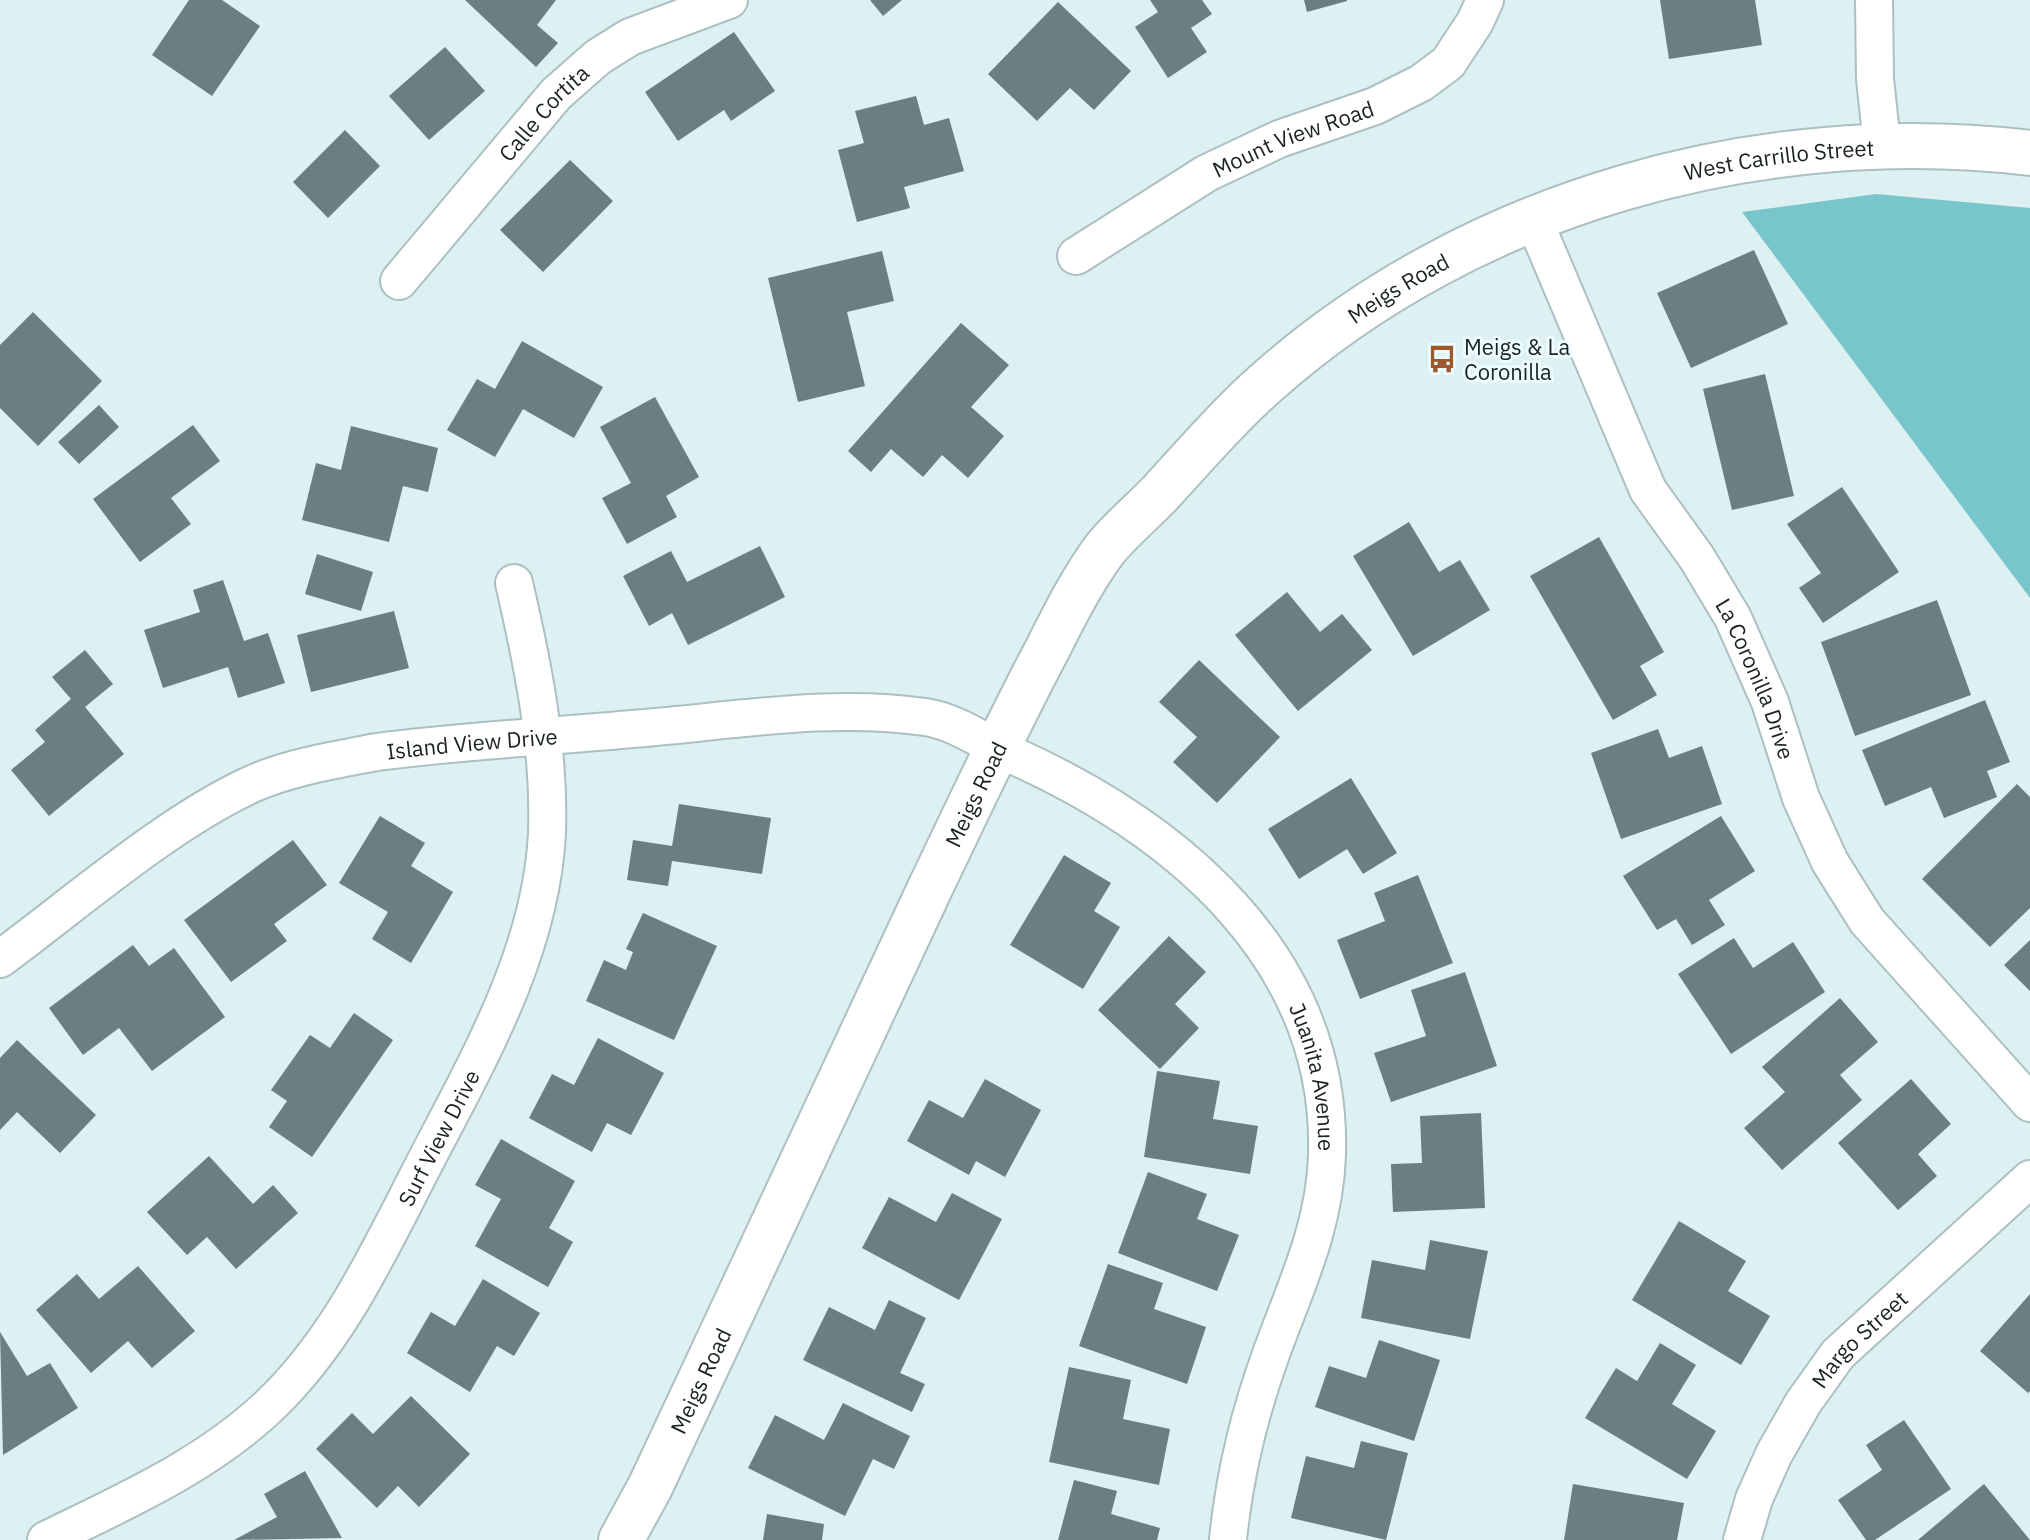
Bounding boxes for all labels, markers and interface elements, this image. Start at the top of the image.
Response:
street label: Calle Cortita [492,57,595,167]
street label: Mount View Road [1207,93,1377,183]
street label: West Carrillo Street [1681,132,1875,186]
street label: Meigs Road [1341,246,1454,329]
place label: Meigs & La Coronilla [1464,332,1570,386]
bus stop icon: Meigs & La Coronilla [1427,344,1457,374]
street label: La Coronilla Drive [1710,592,1802,763]
street label: Island View Drive [385,721,558,765]
street label: Meigs Road [937,736,1013,851]
street label: Juanita Avenue [1283,998,1342,1151]
street label: Surf View Drive [391,1064,485,1211]
street label: Margo Street [1804,1284,1913,1393]
street label: Meigs Road [663,1323,737,1438]

